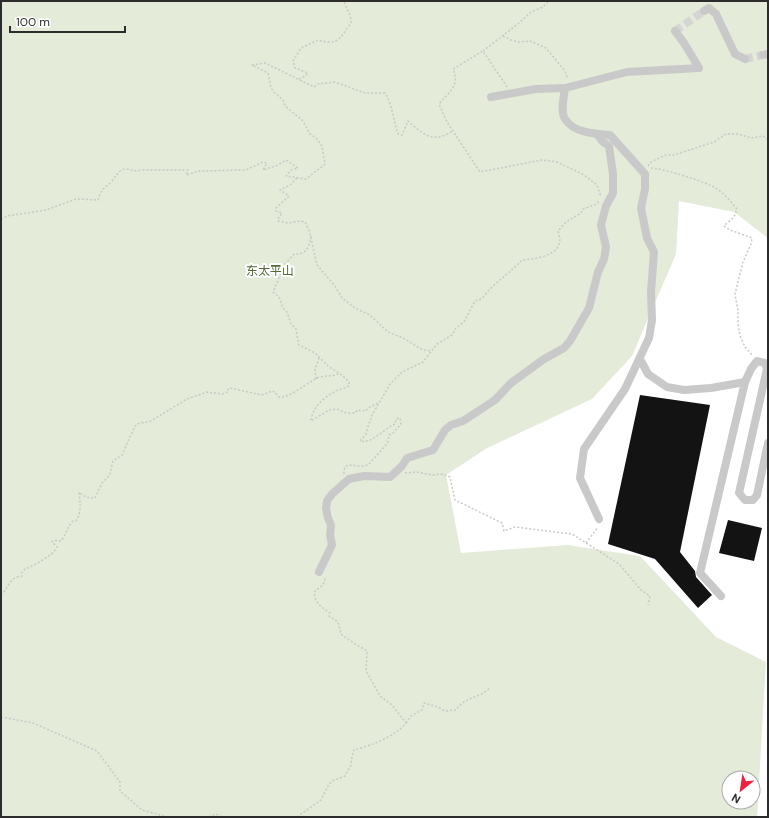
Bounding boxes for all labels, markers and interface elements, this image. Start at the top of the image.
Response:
scale bar [10,8,125,34]
text: 100 m [16,14,50,30]
park label: 东太平山 [246,263,294,279]
north arrow [721,770,761,810]
text: N [729,791,743,807]

